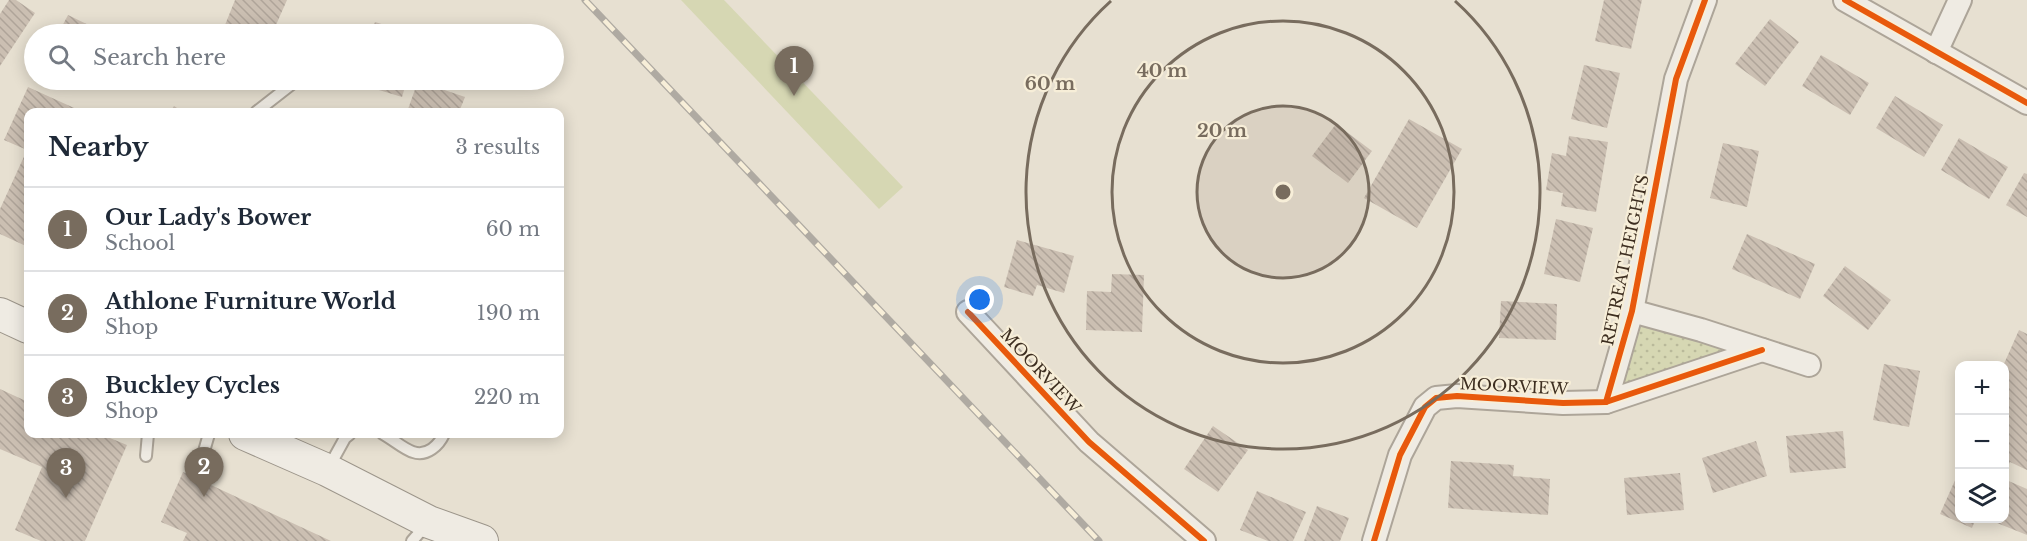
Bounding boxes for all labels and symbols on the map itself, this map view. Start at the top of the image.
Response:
pin: 1 [774,46,814,96]
text: 40 m [1137,60,1187,82]
text: 60 m [1025,73,1075,95]
text: 20 m [1197,120,1247,142]
street label: RETREAT HEIGHTS [1597,173,1653,347]
centre of rings [1273,182,1293,202]
your location [965,285,994,314]
street label: MOORVIEW [997,324,1086,418]
street label: MOORVIEW [1459,373,1569,399]
pin: 3 [46,448,86,498]
pin: 2 [184,448,224,497]

